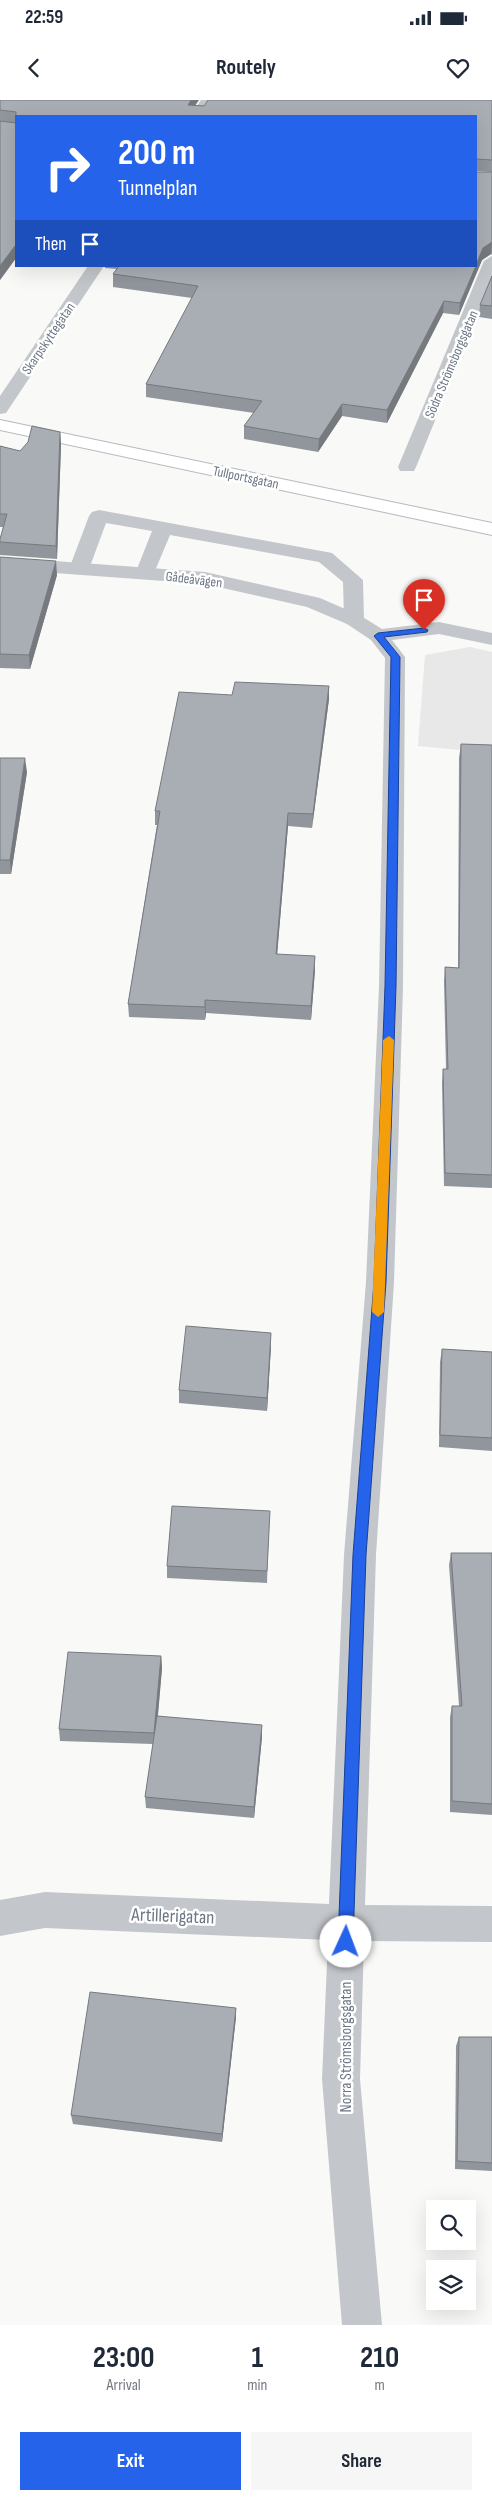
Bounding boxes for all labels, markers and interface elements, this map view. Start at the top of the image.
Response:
text: 22:59 [25,6,63,29]
icon: back [20,54,48,82]
text: Routely [216,54,276,81]
icon: heart [444,54,472,82]
text: 200 m [118,132,195,175]
icon: right [35,135,100,200]
text: Tunnelplan [118,175,197,202]
icon: arrive [76,230,104,258]
text: Then [35,233,66,256]
street label: Skarpskyttegatan [18,299,79,377]
street label: Södra Strömsborgsgatan [421,308,482,420]
street label: Tullportsgatan [211,462,280,493]
street label: Gådeåvägen [165,568,223,591]
pin [403,579,445,630]
icon: arrive [410,586,438,614]
street label: Artillerigatan [130,1904,215,1929]
position arrow [319,1915,371,1967]
street label: Norra Strömsborgsgatan [337,1982,356,2112]
map controls [426,2200,476,2310]
button: search [426,2200,476,2250]
button: layers [426,2260,476,2310]
text: 23:00 [93,2340,155,2376]
text: 1 [251,2340,263,2376]
text: 210 [360,2340,399,2376]
text: Arrival [106,2376,141,2395]
text: min [247,2376,267,2395]
text: m [375,2376,385,2395]
button: Exit [20,2432,241,2490]
button: Share [251,2432,472,2490]

